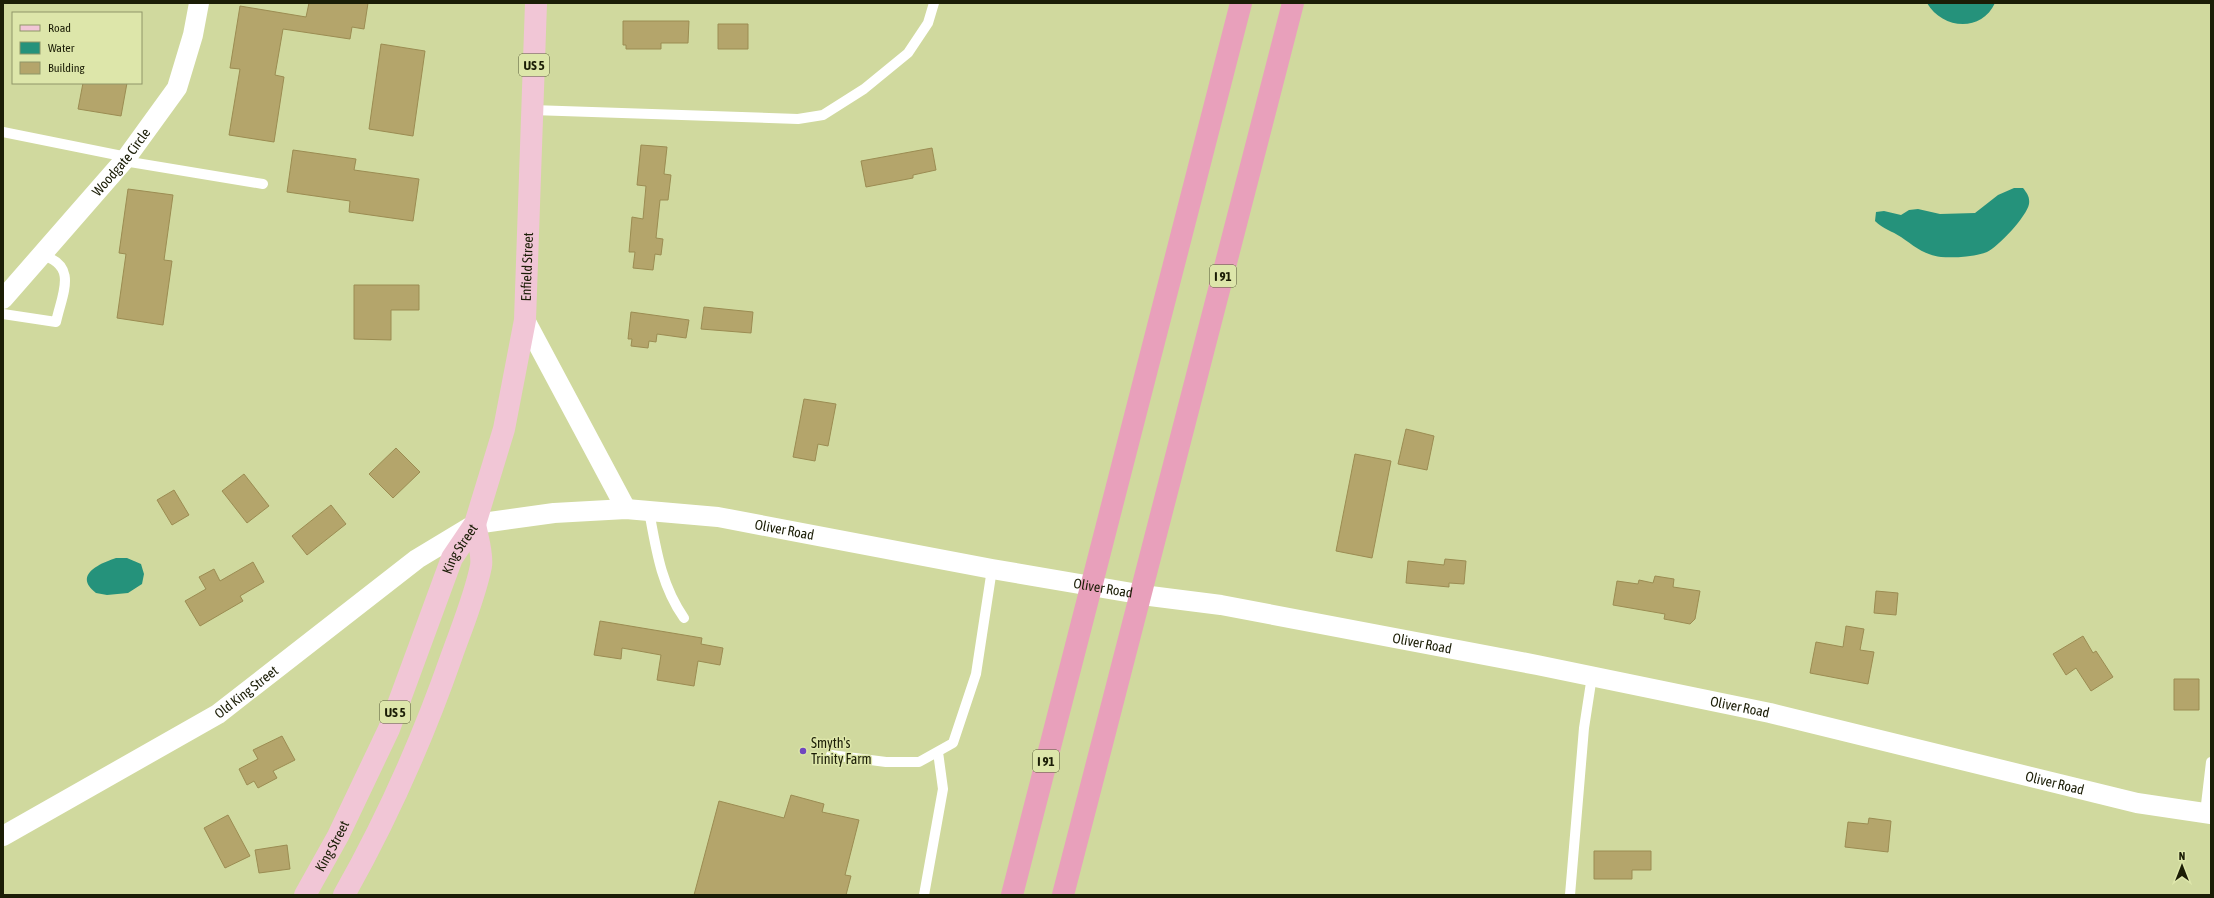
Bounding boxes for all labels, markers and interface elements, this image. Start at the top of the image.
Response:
legend [12,12,142,84]
text: Road [48,21,71,35]
text: Water [48,41,75,55]
road number: US 5 [519,54,549,76]
text: Building [48,61,86,75]
street label: Woodgate Circle [89,125,153,199]
street label: Enfield Street [518,232,536,302]
road number: I 91 [1210,265,1236,287]
street label: Oliver Road [753,516,815,543]
street label: King Street [439,521,481,576]
street label: Oliver Road [1072,575,1134,601]
street label: Oliver Road [1391,630,1453,657]
street label: Old King Street [211,662,281,722]
street label: Oliver Road [1709,693,1771,721]
road number: US 5 [380,701,410,723]
place label: Smyth's Trinity Farm [811,735,871,767]
marker: Smyth's Trinity Farm [798,746,808,756]
road number: I 91 [1033,750,1059,772]
street label: Oliver Road [2024,768,2086,798]
street label: King Street [312,818,352,874]
north arrow [2162,846,2202,886]
text: N [2179,850,2185,862]

